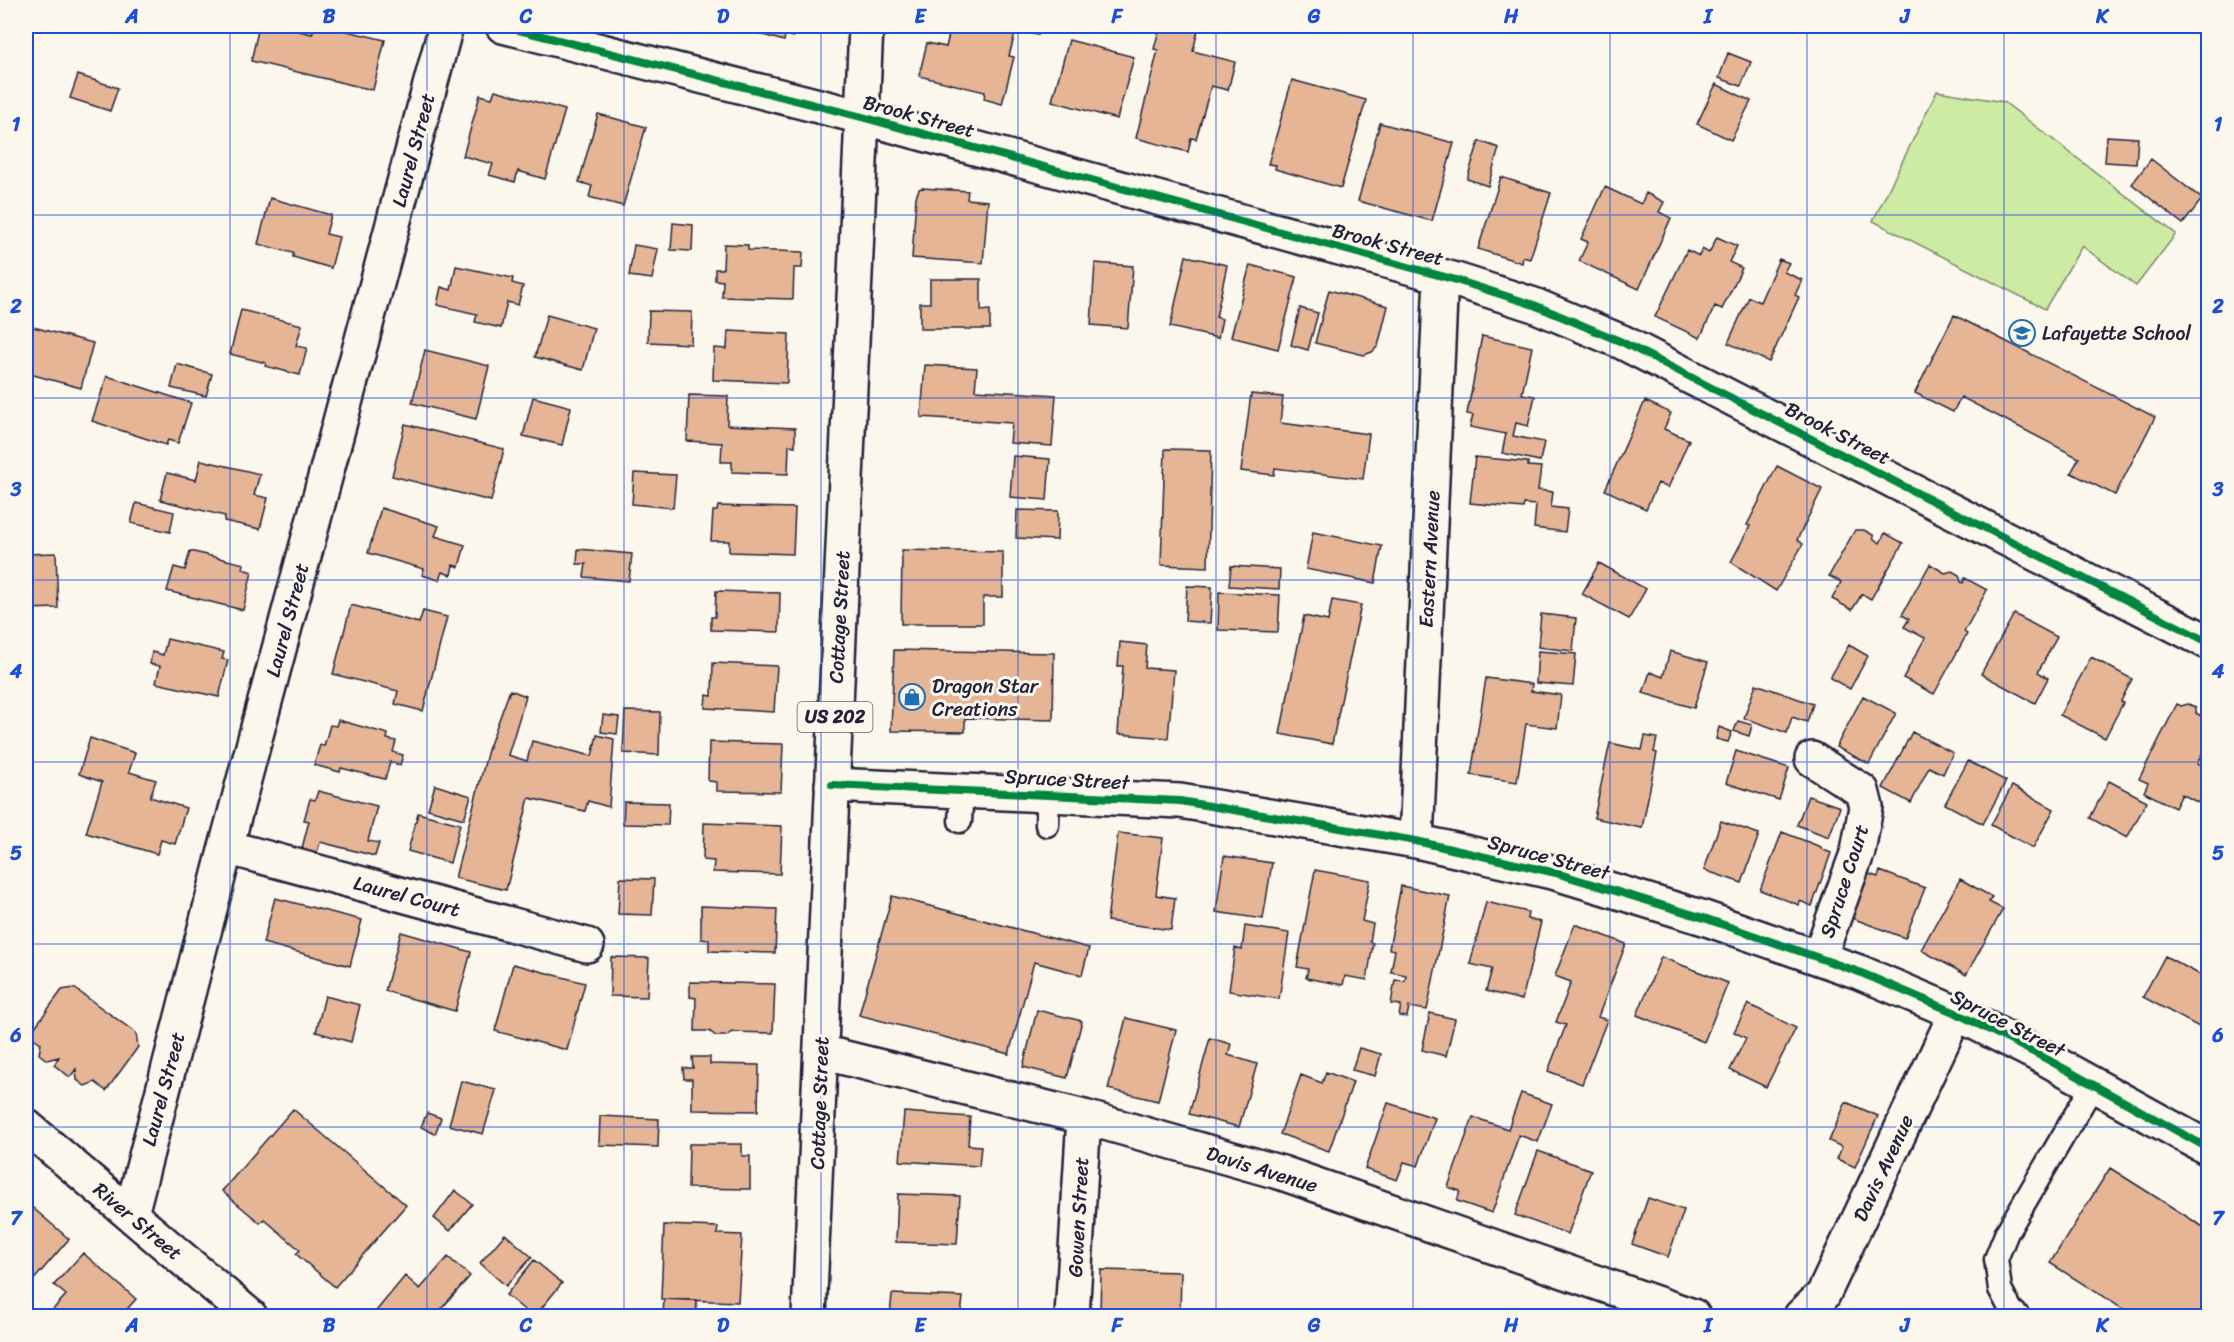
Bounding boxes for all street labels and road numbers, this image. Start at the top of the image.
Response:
street label: Brook Street [859,85,979,148]
street label: Laurel Street [381,89,446,211]
street label: Brook Street [1328,213,1448,276]
street label: Brook Street [1779,392,1897,475]
street label: Eastern Avenue [1408,489,1451,629]
street label: Cottage Street [819,549,860,684]
street label: Laurel Street [255,559,320,681]
road number: US 202 [798,702,872,732]
street label: Spruce Street [1004,759,1131,800]
street label: Spruce Court [1810,820,1879,942]
street label: Spruce Street [1484,824,1615,891]
street label: Laurel Court [350,865,464,928]
street label: Spruce Street [1944,979,2072,1068]
street label: Laurel Street [131,1028,196,1150]
street label: Cottage Street [800,1036,839,1170]
street label: Davis Avenue [1843,1109,1924,1228]
street label: Davis Avenue [1202,1136,1322,1203]
street label: Gowen Street [1058,1156,1099,1278]
street label: River Street [85,1173,191,1270]

